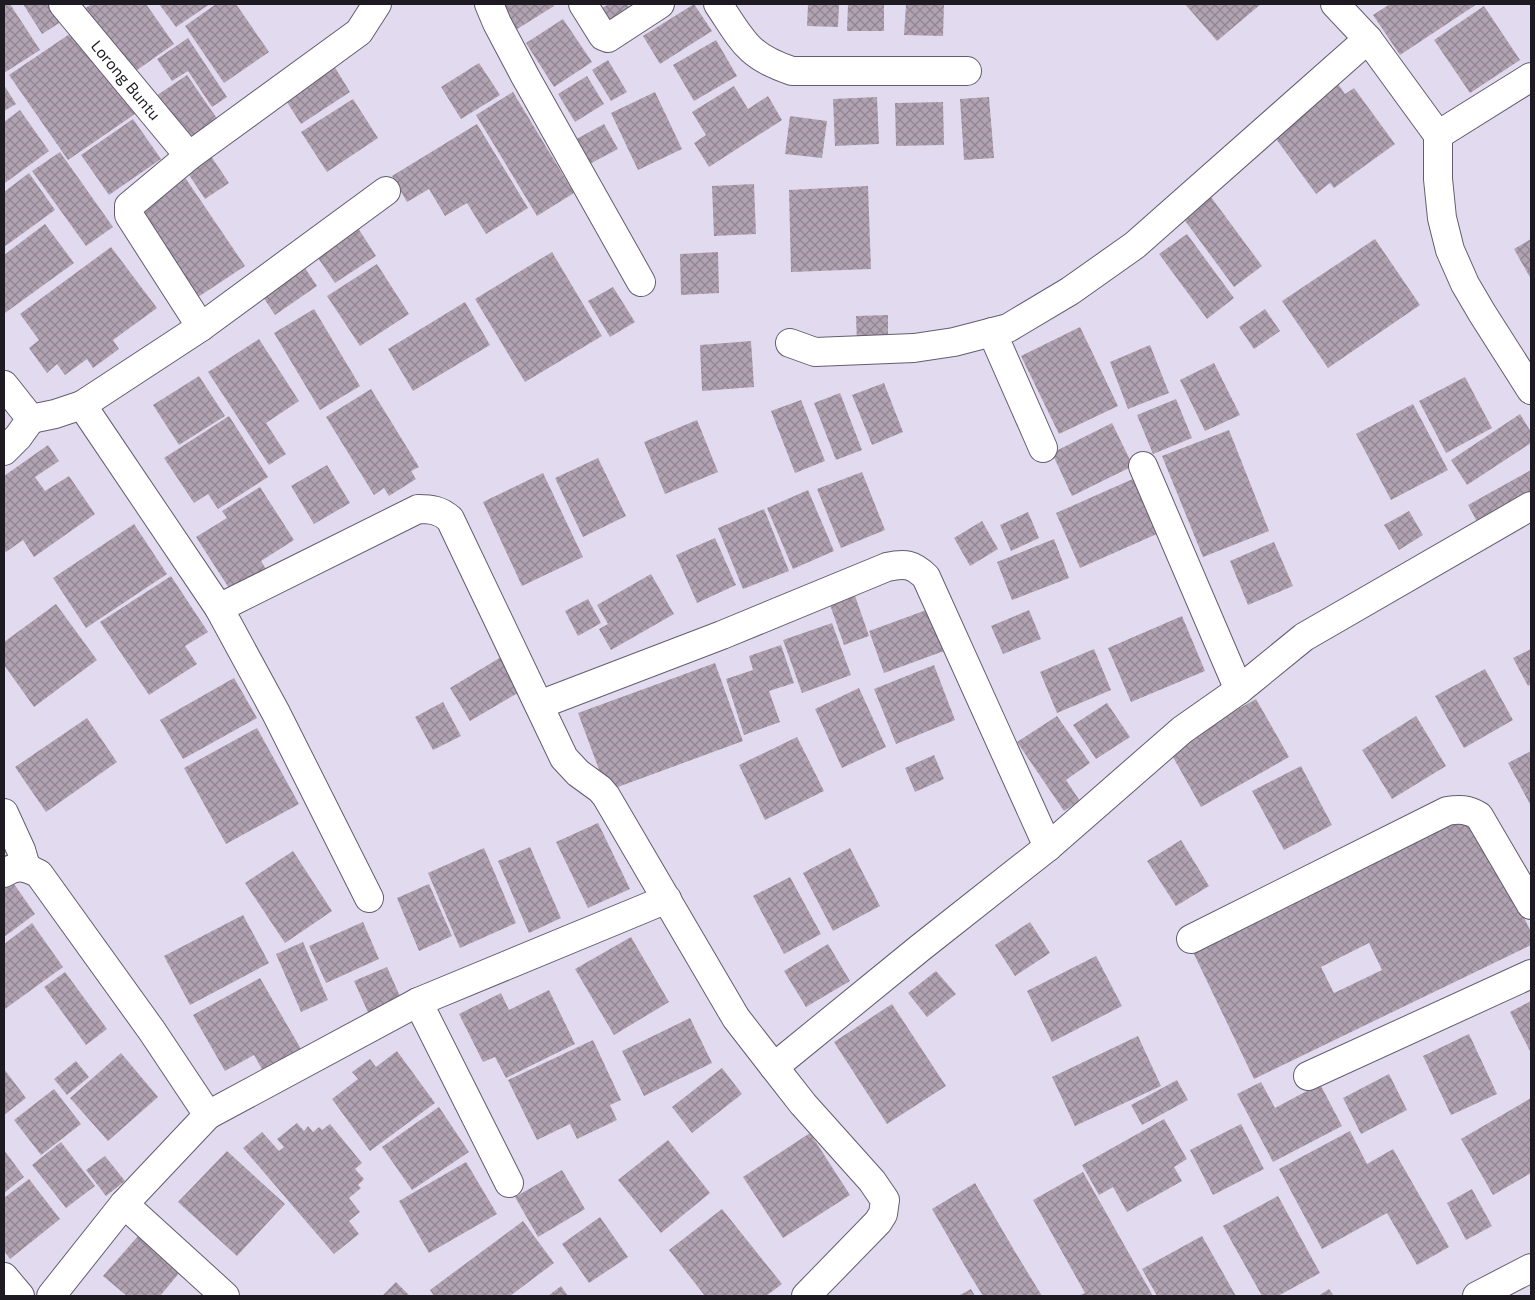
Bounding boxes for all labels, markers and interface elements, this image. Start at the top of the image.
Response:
street label: Lorong Buntu [88,36,165,123]

